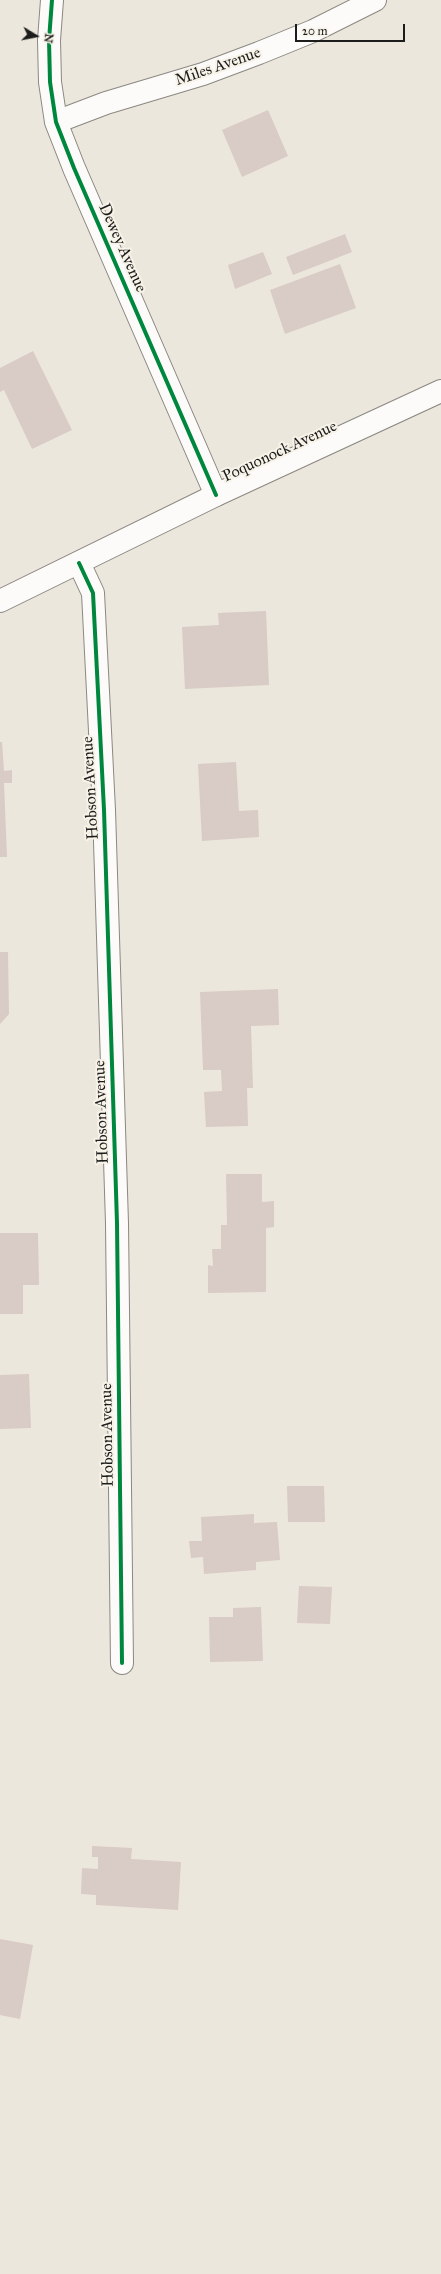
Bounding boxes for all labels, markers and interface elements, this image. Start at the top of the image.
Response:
north arrow [16,16,56,56]
scale bar [297,16,407,42]
text: 20 m [302,24,328,38]
text: N [41,32,56,44]
street label: Miles Avenue [173,43,263,91]
street label: Dewey Avenue [94,201,150,295]
street label: Poquonock Avenue [220,417,340,487]
street label: Hobson Avenue [79,736,103,840]
street label: Hobson Avenue [91,1060,113,1164]
street label: Hobson Avenue [97,1383,119,1487]

